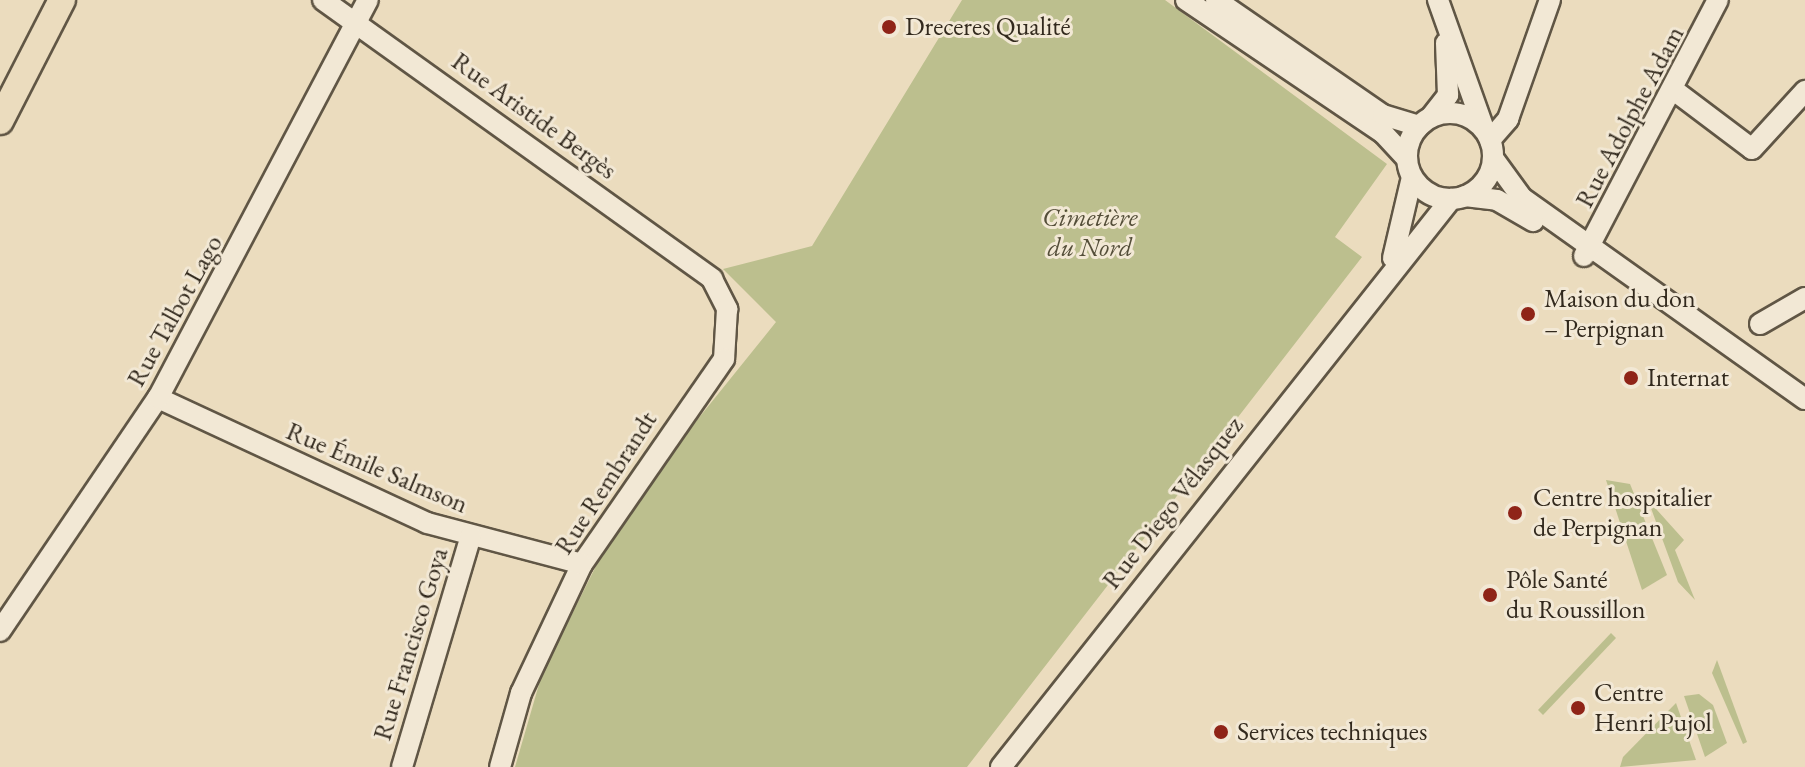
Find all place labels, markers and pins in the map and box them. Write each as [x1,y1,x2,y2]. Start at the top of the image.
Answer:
place label: Dreceres Qualité [905,11,1071,43]
marker: Dreceres Qualité [880,18,898,36]
place label: Maison du don – Perpignan [1544,283,1696,344]
marker: Maison du don – Perpignan [1519,305,1537,323]
place label: Internat [1647,362,1729,394]
marker: Internat [1622,369,1640,387]
place label: Centre hospitalier de Perpignan [1533,482,1712,544]
marker: Centre hospitalier de Perpignan [1504,502,1526,524]
place label: Pôle Santé du Roussillon [1506,564,1645,626]
marker: Pôle Santé du Roussillon [1481,586,1499,604]
place label: Centre Henri Pujol [1594,677,1712,738]
marker: Centre Henri Pujol [1569,699,1587,717]
place label: Services techniques [1237,716,1427,748]
marker: Services techniques [1212,723,1230,741]

